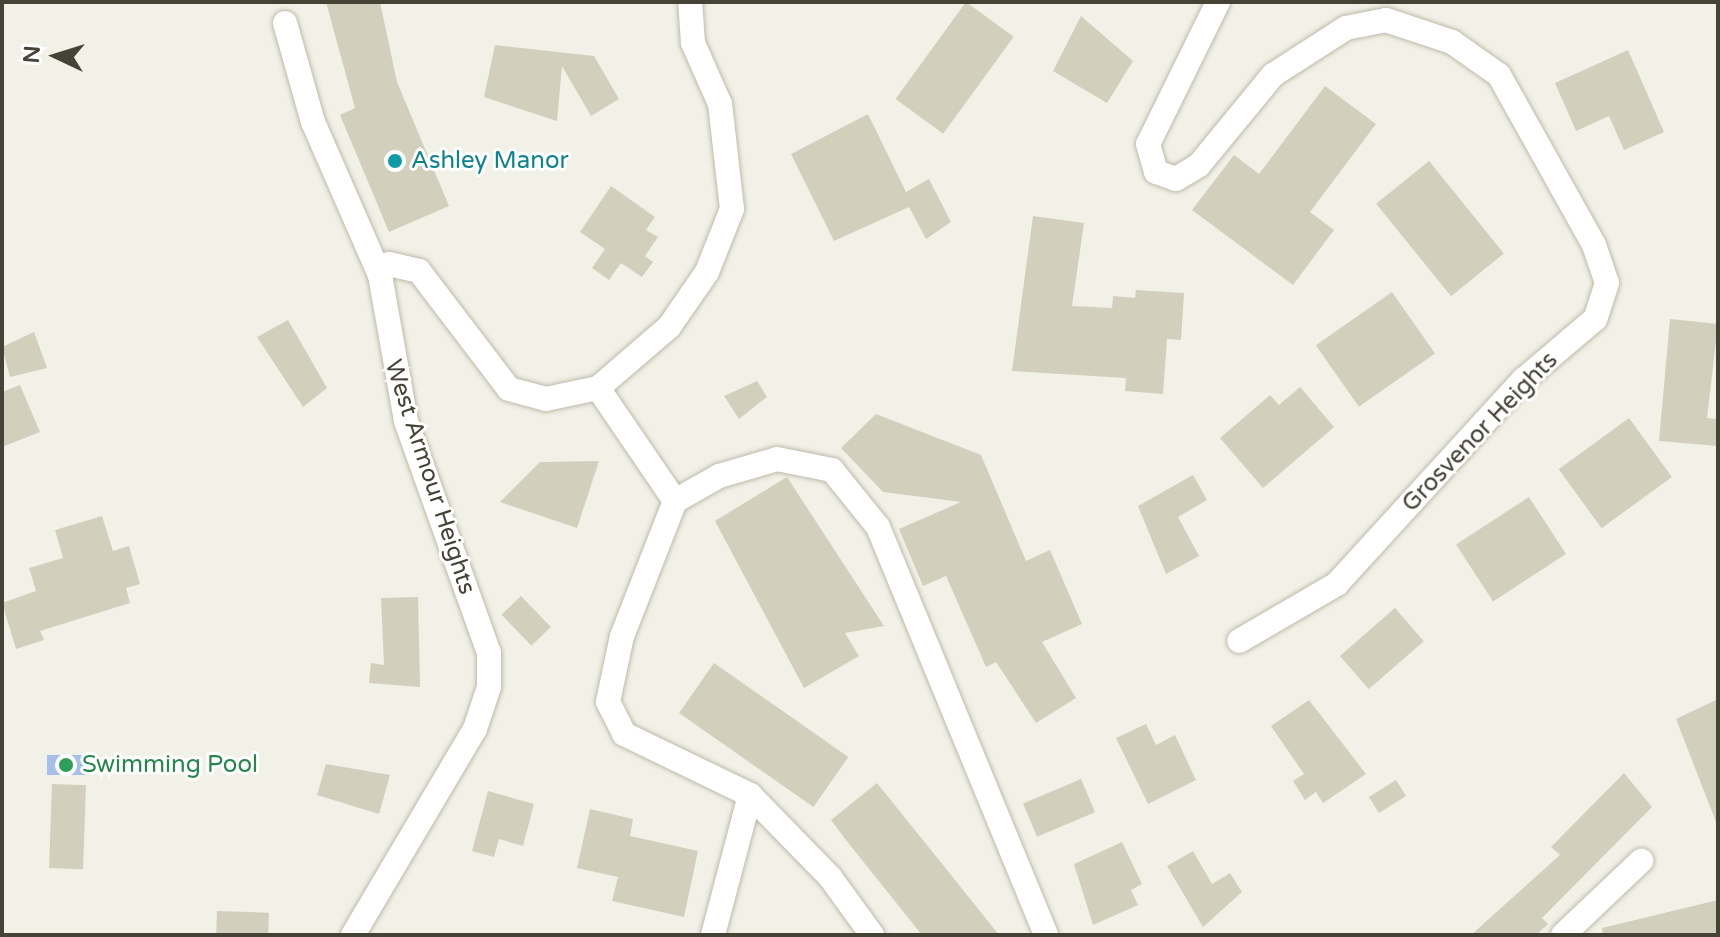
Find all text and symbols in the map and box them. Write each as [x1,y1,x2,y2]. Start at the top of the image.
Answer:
north arrow [16,16,96,96]
text: N [18,45,46,64]
place label: Ashley Manor [411,147,569,175]
marker: Ashley Manor [386,152,404,170]
street label: Grosvenor Heights [1396,346,1564,518]
street label: West Armour Heights [378,356,482,598]
place label: Swimming Pool [82,751,258,779]
marker: Swimming Pool [57,756,75,774]

